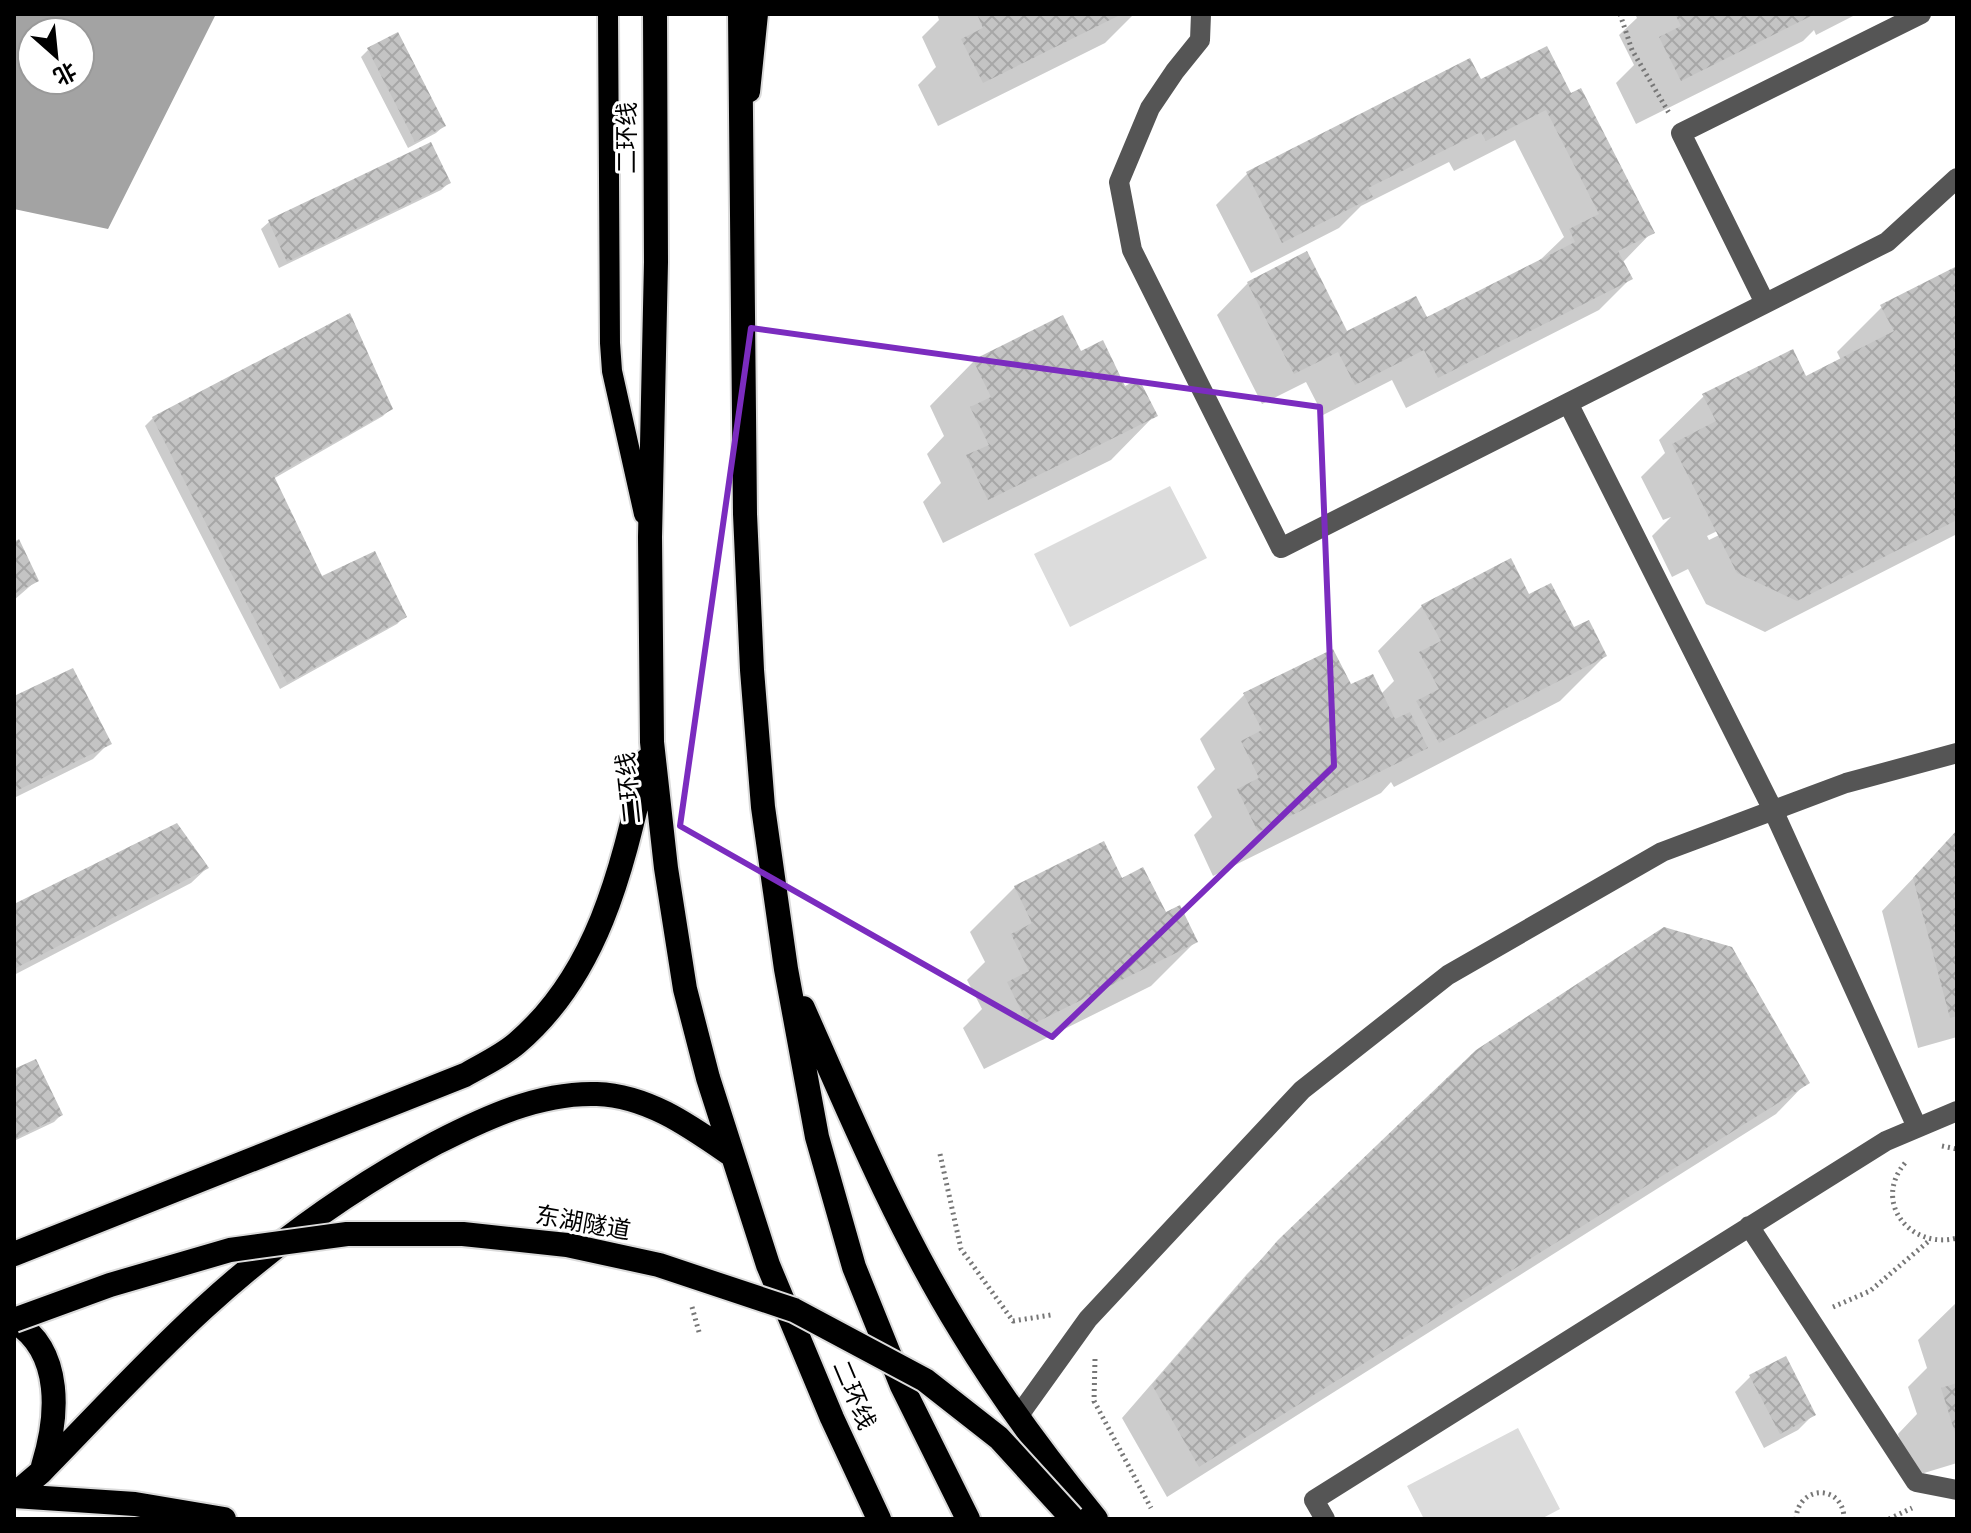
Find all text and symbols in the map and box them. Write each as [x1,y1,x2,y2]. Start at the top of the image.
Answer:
north arrow [16,16,96,96]
text: 北 [49,57,80,90]
street label: 二环线 [613,102,641,174]
street label: 二环线 [611,751,647,825]
street label: 东湖隧道 [533,1201,633,1245]
street label: 二环线 [827,1356,881,1434]

